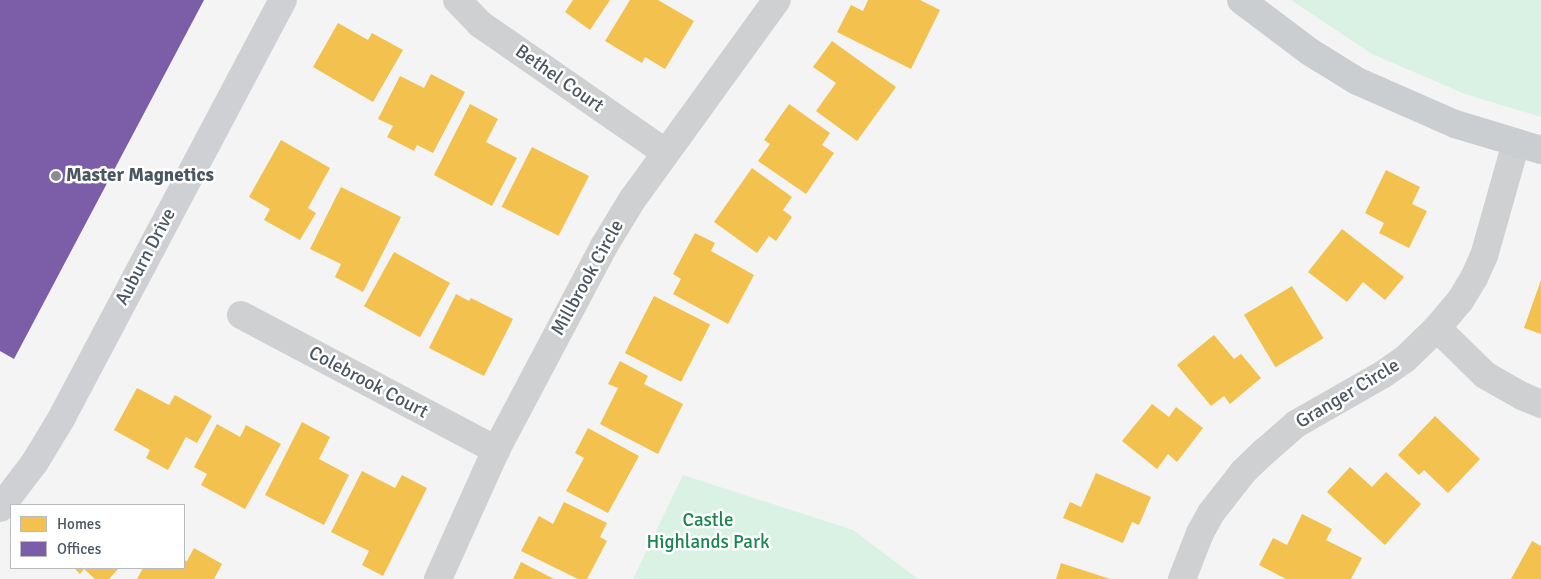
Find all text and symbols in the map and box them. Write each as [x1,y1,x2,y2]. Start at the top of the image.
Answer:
street label: Bethel Court [510,40,608,118]
place label: Master Magnetics [66,165,214,187]
marker: Master Magnetics [50,170,62,182]
street label: Auburn Drive [111,205,181,309]
street label: Millbrook Circle [547,216,629,340]
street label: Colebrook Court [304,342,432,424]
street label: Granger Circle [1292,354,1404,434]
legend [10,504,185,569]
park label: Castle Highlands Park [646,510,770,554]
text: Homes [57,515,101,533]
text: Offices [57,540,101,558]

